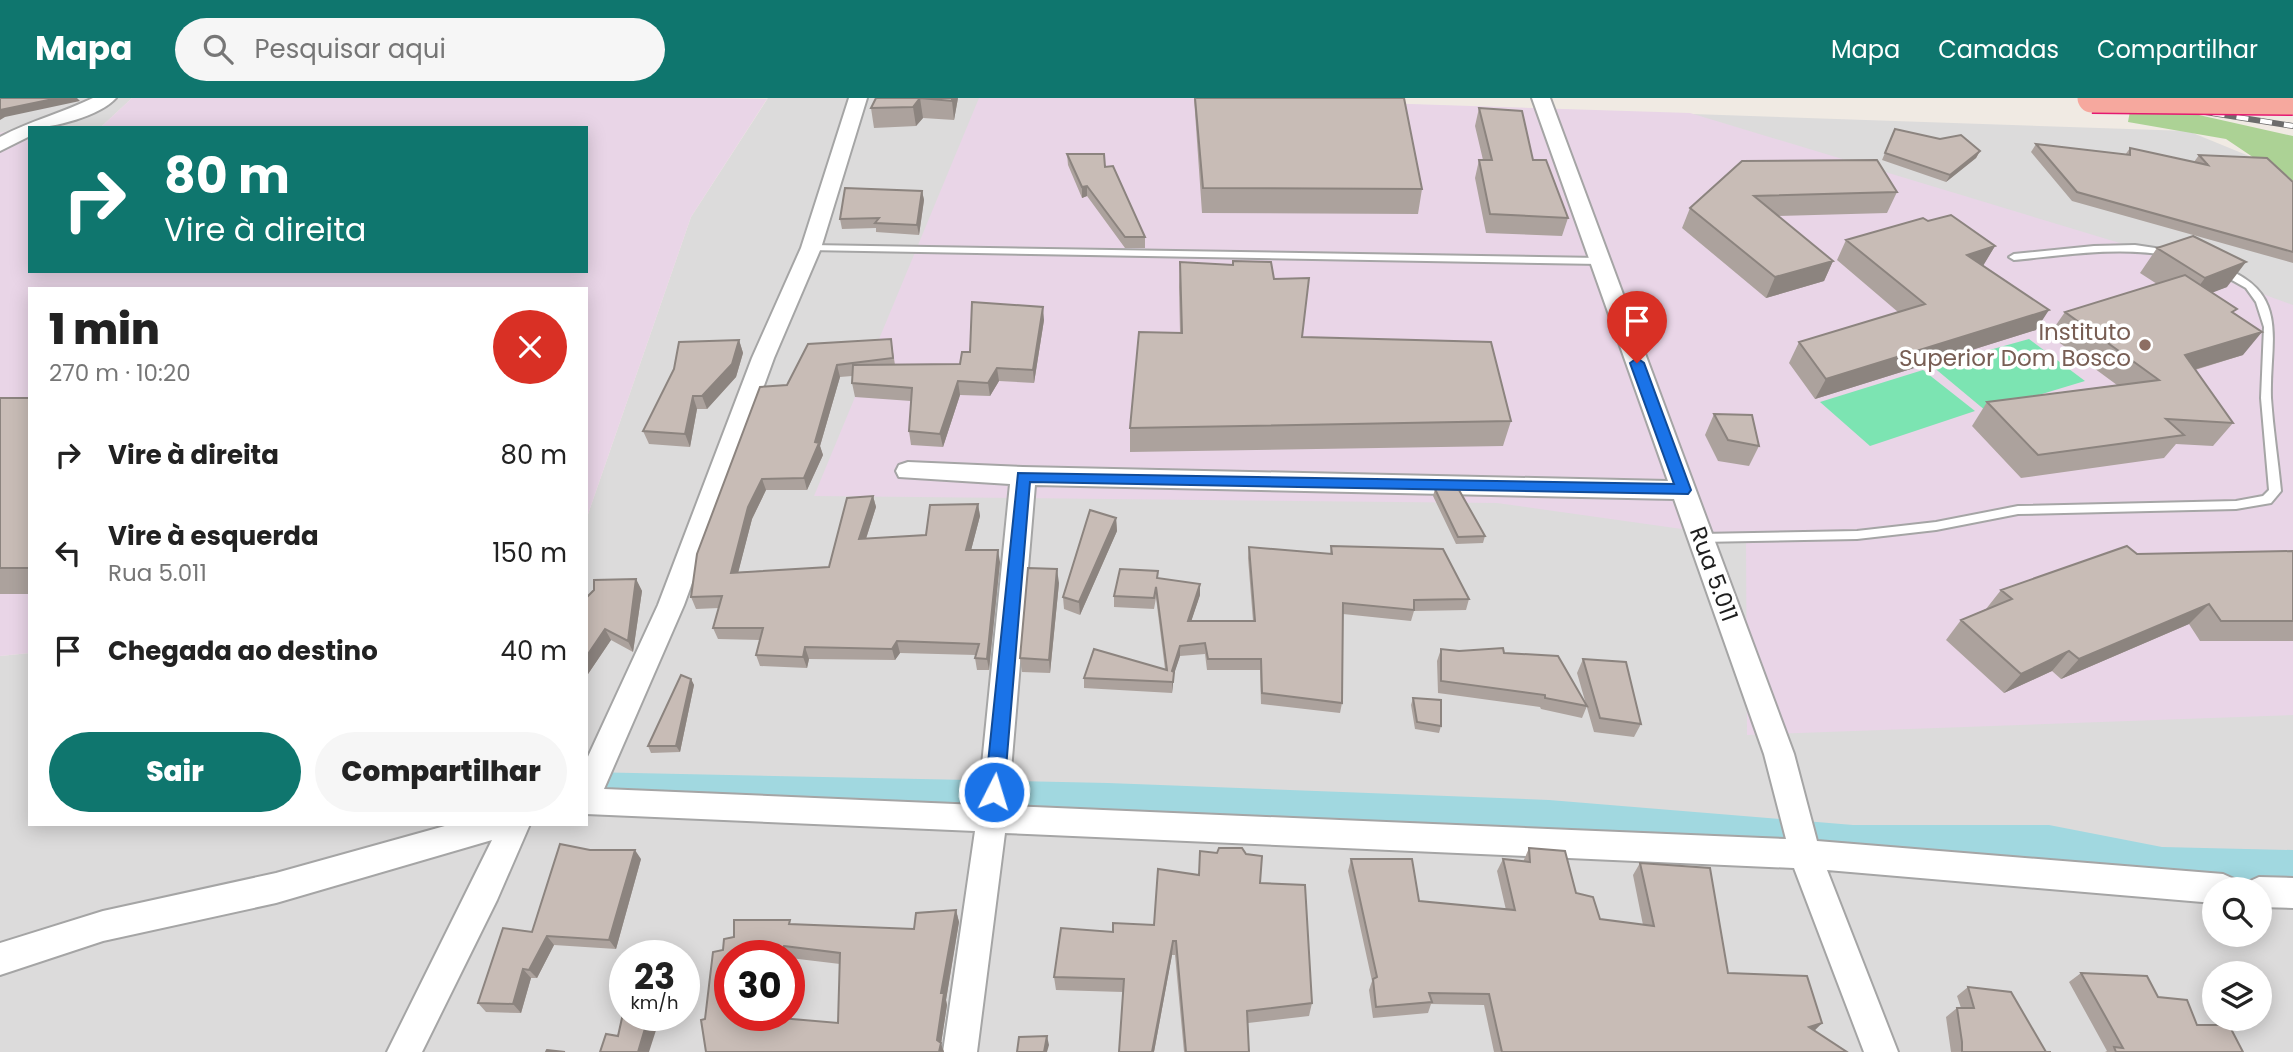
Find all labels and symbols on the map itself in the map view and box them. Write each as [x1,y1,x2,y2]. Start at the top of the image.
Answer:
pin [1607,291,1667,363]
place label: Instituto Superior Dom Bosco [1899,316,2131,374]
marker: Instituto Superior Dom Bosco [2137,337,2153,353]
street label: Rua 5.011 [1682,522,1746,626]
position arrow [957,755,1031,829]
speed limit sign: 30 [714,940,805,1031]

